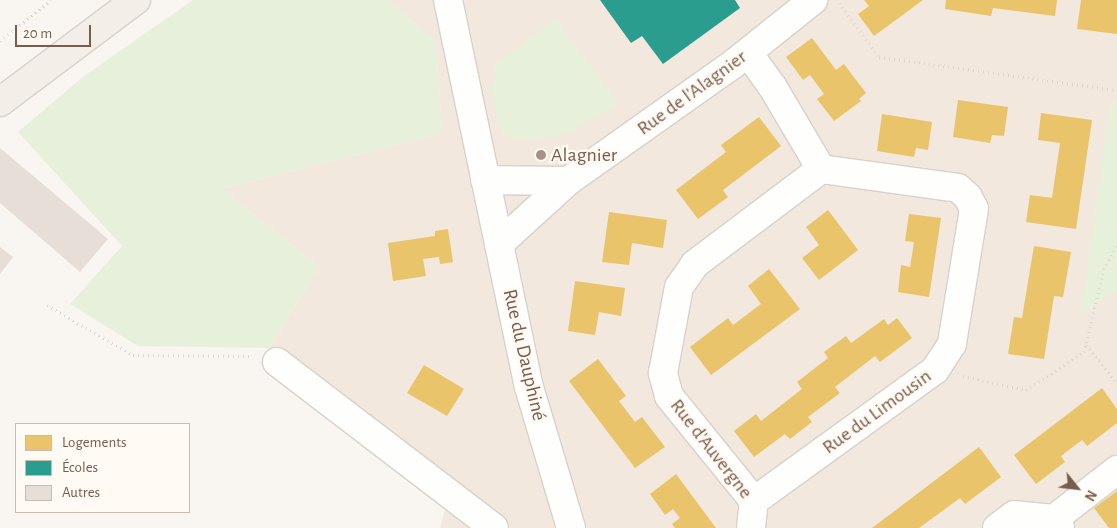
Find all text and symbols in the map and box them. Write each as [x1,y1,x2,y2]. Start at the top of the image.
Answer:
scale bar [18,15,94,47]
text: 20 m [23,26,52,41]
street label: Rue de l'Alagnier [632,45,752,141]
place label: Alagnier [551,143,617,167]
marker: Alagnier [535,149,547,161]
street label: Rue du Dauphiné [497,287,551,423]
street label: Rue du Limousin [818,364,936,460]
street label: Rue d'Auvergne [665,394,757,504]
legend [15,423,190,513]
text: Logements [62,435,127,450]
text: Écoles [62,460,98,475]
north arrow [1052,463,1102,513]
text: Autres [62,485,100,500]
text: N [1082,488,1099,503]

